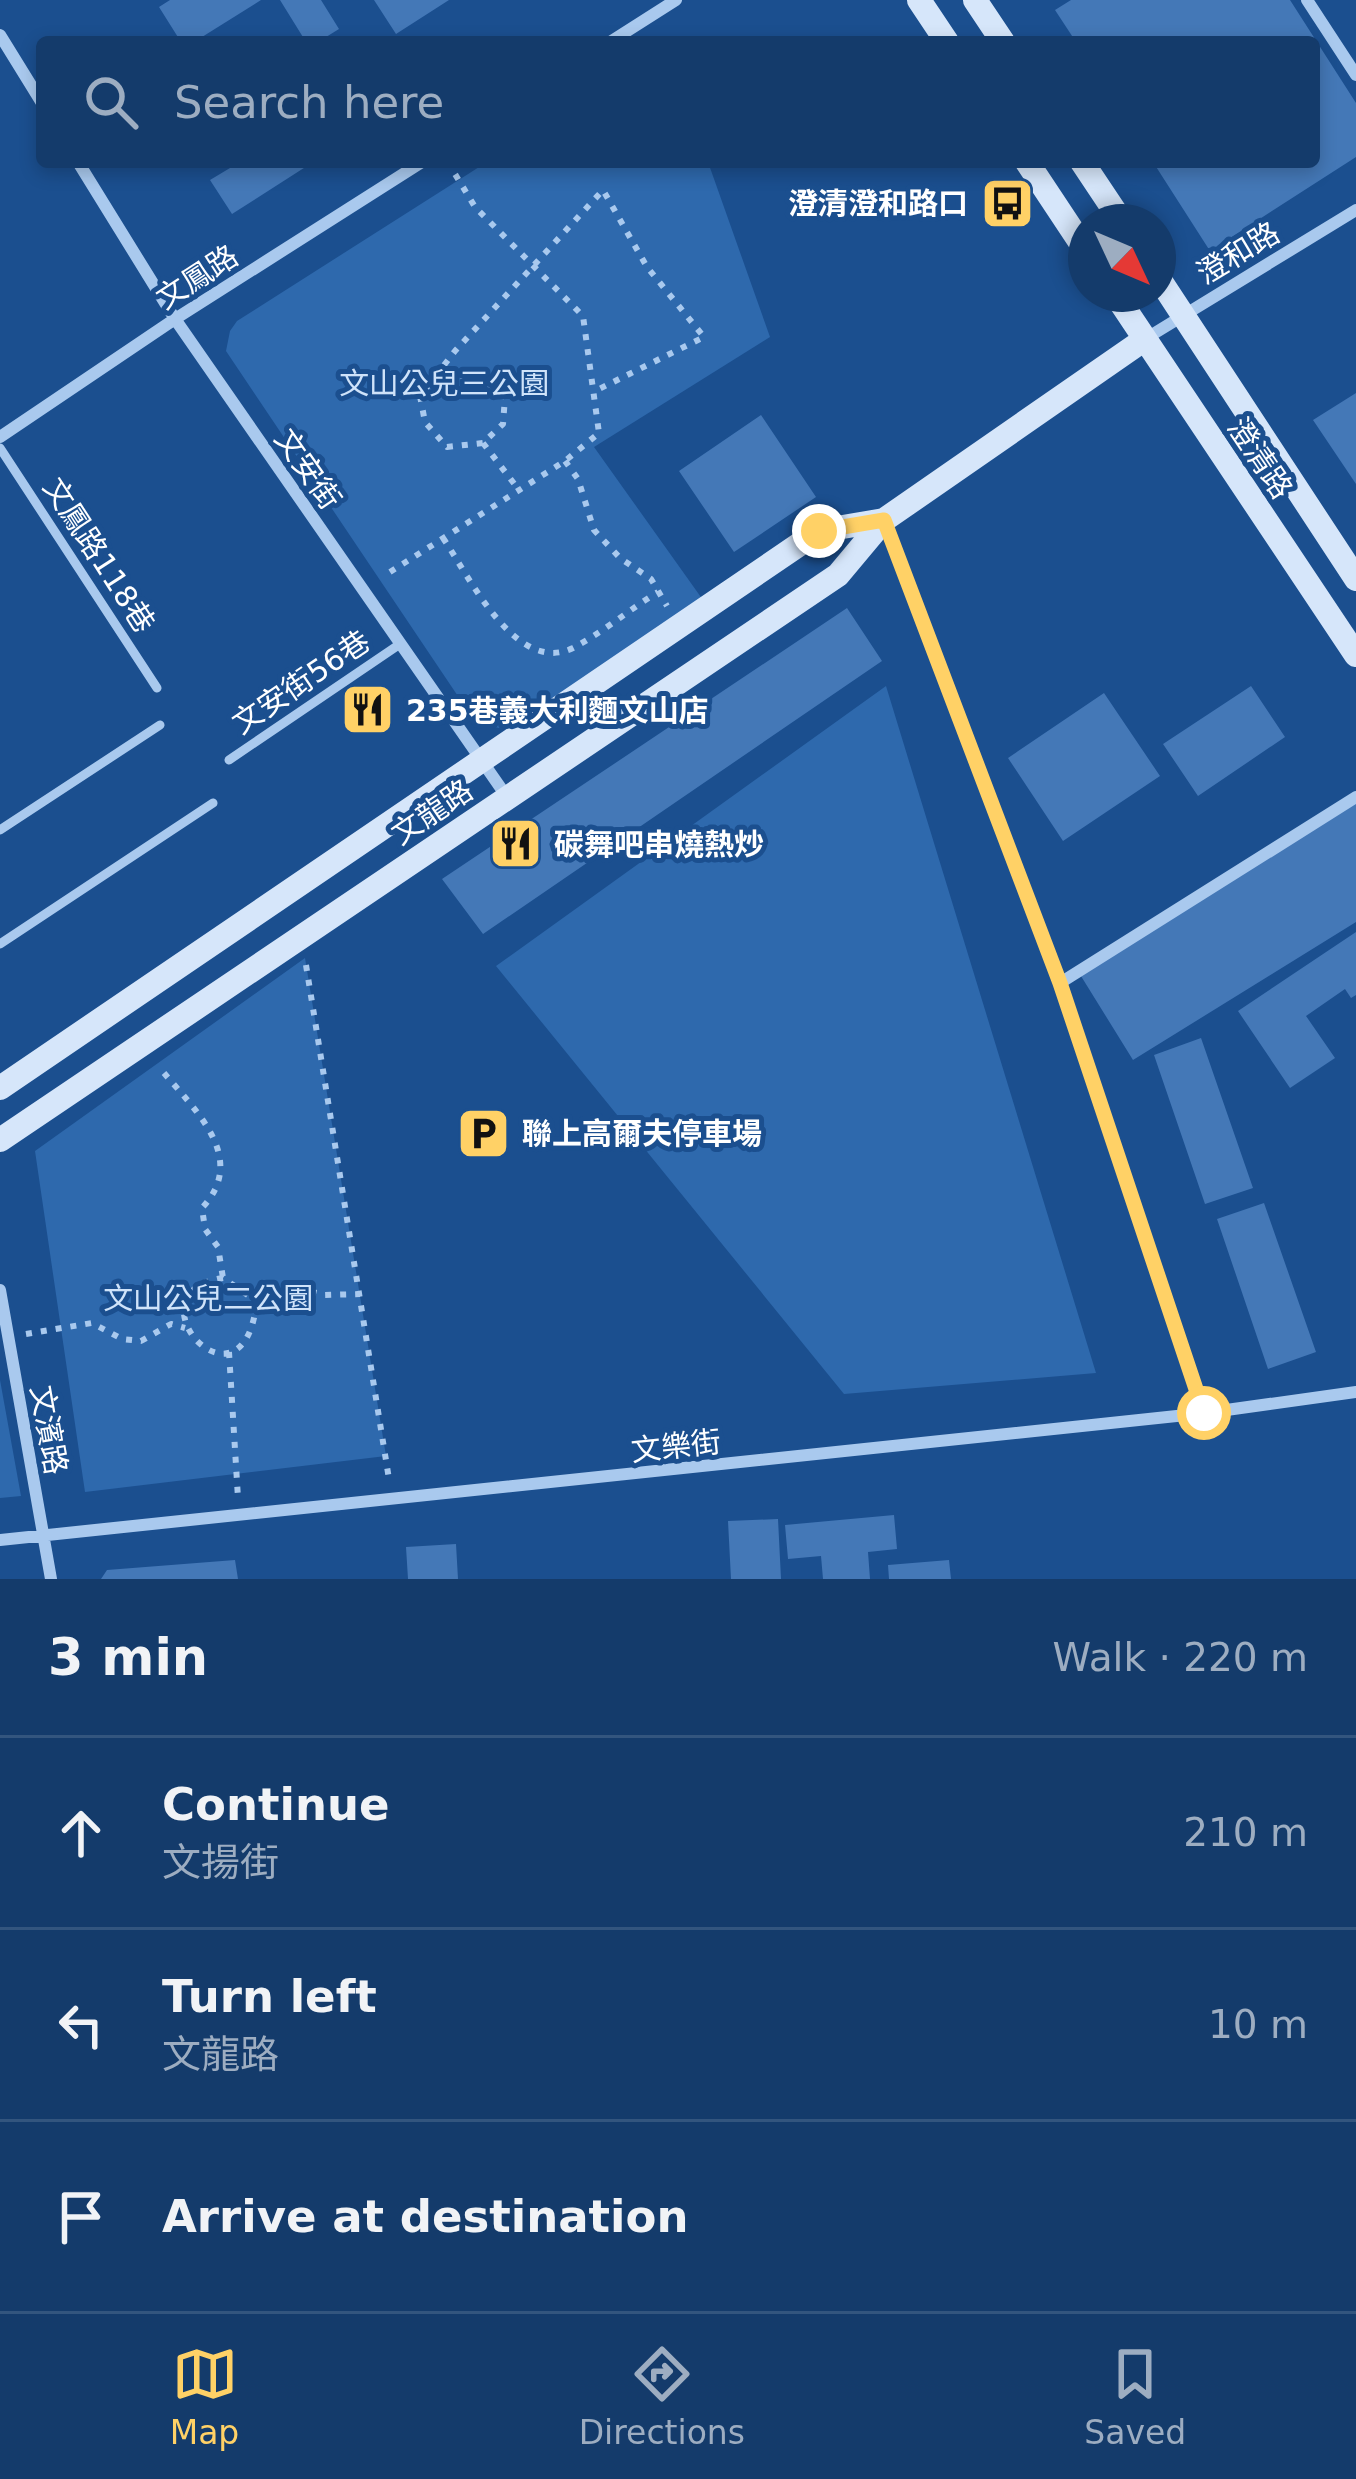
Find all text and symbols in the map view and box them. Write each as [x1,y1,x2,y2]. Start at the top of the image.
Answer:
search box [36,36,1320,168]
icon: search [78,69,144,135]
text: Search here [174,76,444,129]
bus stop icon: 澄清澄和路口 [979,175,1035,231]
place label: 澄清澄和路口 [788,186,968,221]
north arrow [1068,204,1176,312]
street label: 澄和路 [1190,215,1286,291]
street label: 文鳳路 [150,238,244,316]
park label: 文山公兒三公園 [339,366,549,401]
street label: 澄清路 [1220,411,1300,505]
street label: 文安街 [268,422,348,516]
street label: 文鳳路118巷 [36,471,162,639]
route end [792,504,846,558]
street label: 文安街56巷 [226,623,376,741]
restaurant icon: 235巷義大利麵文山店 [339,682,395,738]
place label: 235巷義大利麵文山店 [406,693,709,728]
street label: 文龍路 [385,772,479,852]
restaurant icon: 碳舞吧串燒熱炒 [487,816,543,872]
place label: 碳舞吧串燒熱炒 [554,827,764,862]
parking icon: 聯上高爾夫停車場 [455,1105,511,1161]
place label: 聯上高爾夫停車場 [522,1116,762,1151]
park label: 文山公兒二公園 [103,1281,313,1316]
street label: 文濱路 [24,1383,74,1477]
route start [1177,1386,1231,1440]
street label: 文樂街 [629,1424,723,1468]
text: 3 min [48,1628,208,1687]
text: Walk · 220 m [1053,1635,1308,1680]
text: Continue [162,1778,390,1831]
icon: ahead [48,1800,114,1866]
text: 210 m [1183,1810,1308,1855]
text: 文揚街 [162,1840,279,1885]
text: Turn left [162,1970,377,2023]
icon: left [48,1992,114,2058]
text: 10 m [1208,2002,1308,2047]
text: 文龍路 [162,2032,279,2077]
icon: arrive [48,2184,114,2250]
text: Arrive at destination [162,2190,688,2243]
tab: Map [170,2341,239,2452]
tab: Directions [579,2341,745,2452]
tab: Saved [1084,2341,1186,2452]

